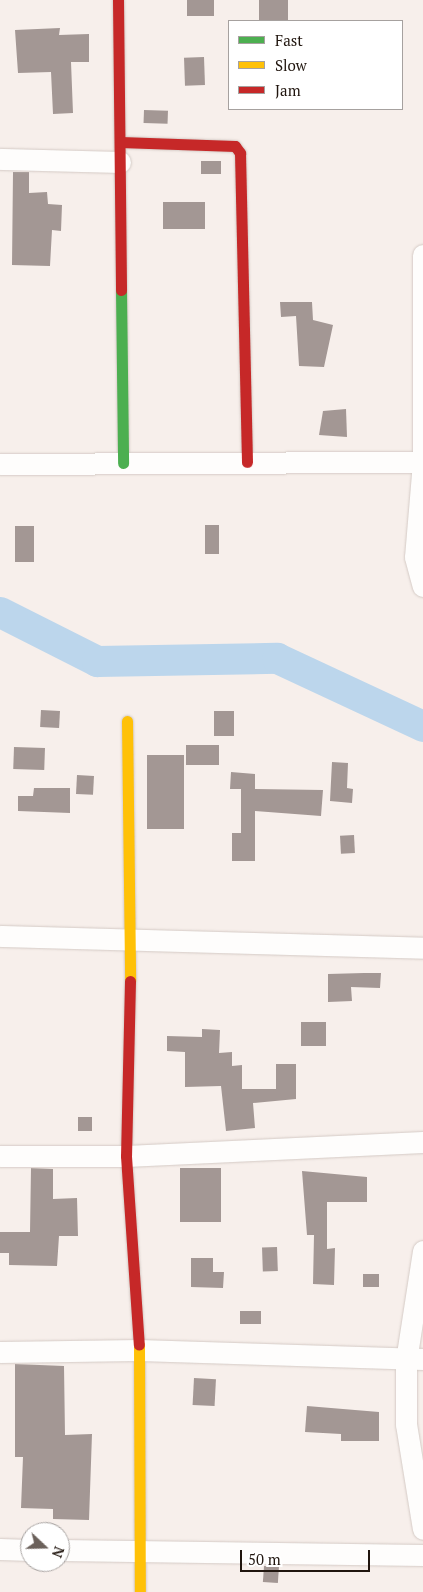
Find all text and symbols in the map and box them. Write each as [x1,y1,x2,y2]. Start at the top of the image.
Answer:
legend [228,20,403,110]
text: Fast [275,30,303,50]
text: Slow [275,55,307,75]
text: Jam [275,80,301,100]
north arrow [20,1522,70,1572]
scale bar [243,1540,373,1572]
text: N [48,1544,69,1561]
text: 50 m [248,1549,281,1569]

